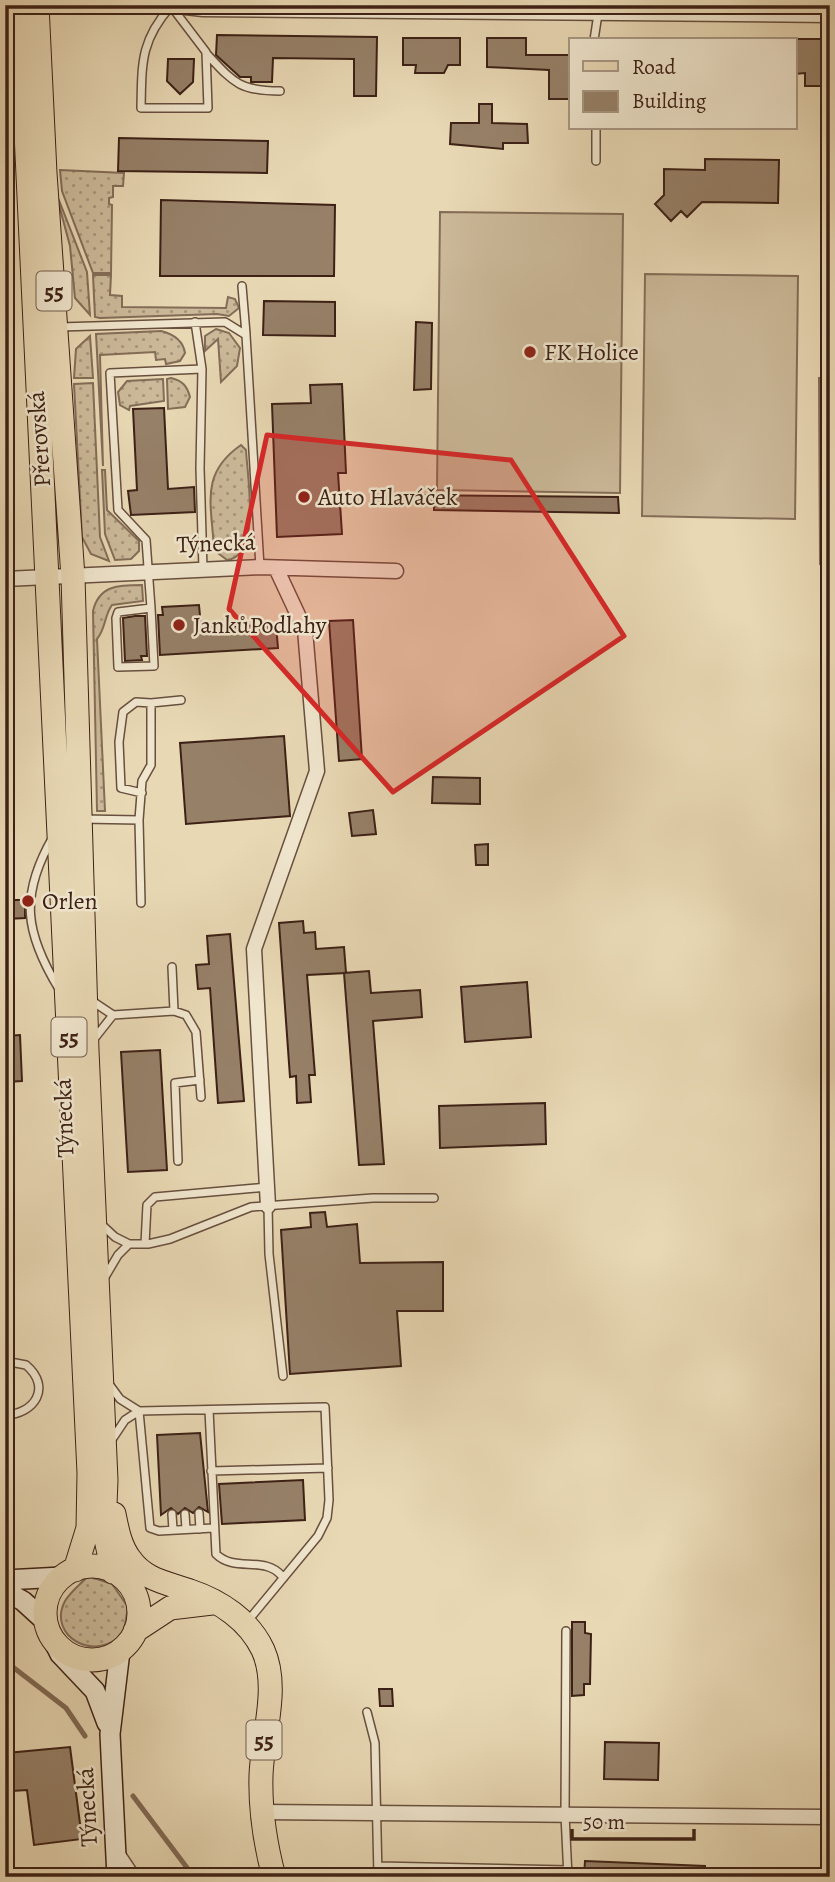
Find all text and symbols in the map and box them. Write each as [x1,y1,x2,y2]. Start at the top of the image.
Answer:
legend [569,38,796,130]
text: Road [632,53,676,81]
text: Building [632,87,707,115]
road number: 55 [36,272,72,310]
place label: FK Holice [544,336,639,368]
marker: FK Holice [522,344,538,360]
street label: Přerovská [20,389,58,488]
place label: Auto Hlaváček [317,481,458,513]
marker: Auto Hlaváček [296,489,312,505]
street label: Týnecká [176,526,257,560]
place label: JankůPodlahy [193,609,327,641]
marker: JankůPodlahy [171,617,187,633]
place label: Orlen [42,885,98,917]
marker: Orlen [20,893,36,909]
road number: 55 [52,1018,86,1056]
street label: Týnecká [47,1077,81,1158]
road number: 55 [246,1721,282,1760]
street label: Týnecká [69,1766,105,1847]
scale bar [572,1798,695,1842]
text: 50 m [583,1808,625,1836]

